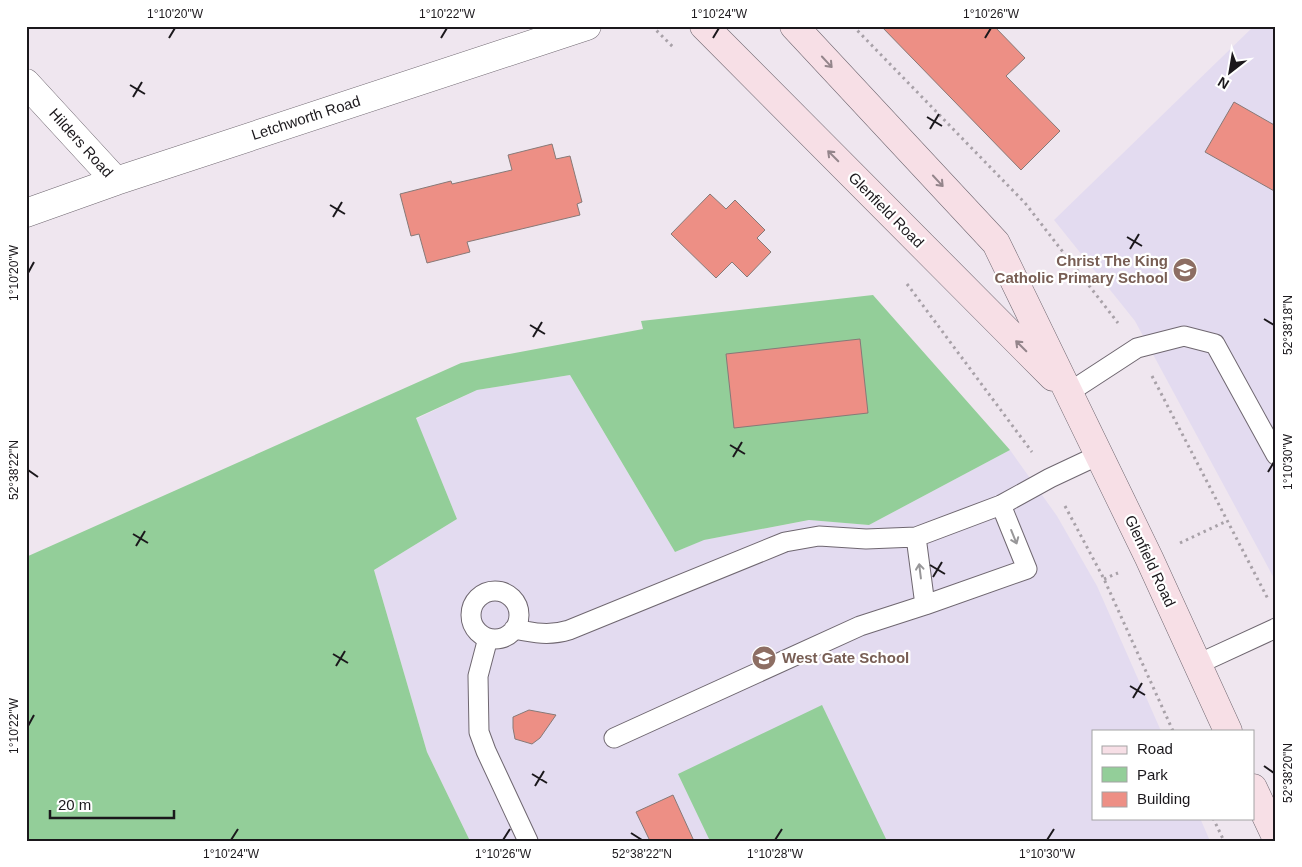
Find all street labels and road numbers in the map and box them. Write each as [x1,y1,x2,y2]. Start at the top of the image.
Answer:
street label: Letchworth Road [249,92,362,143]
street label: Hilders Road [46,105,117,181]
street label: Glenfield Road [845,169,927,251]
street label: Glenfield Road [1122,512,1179,609]

